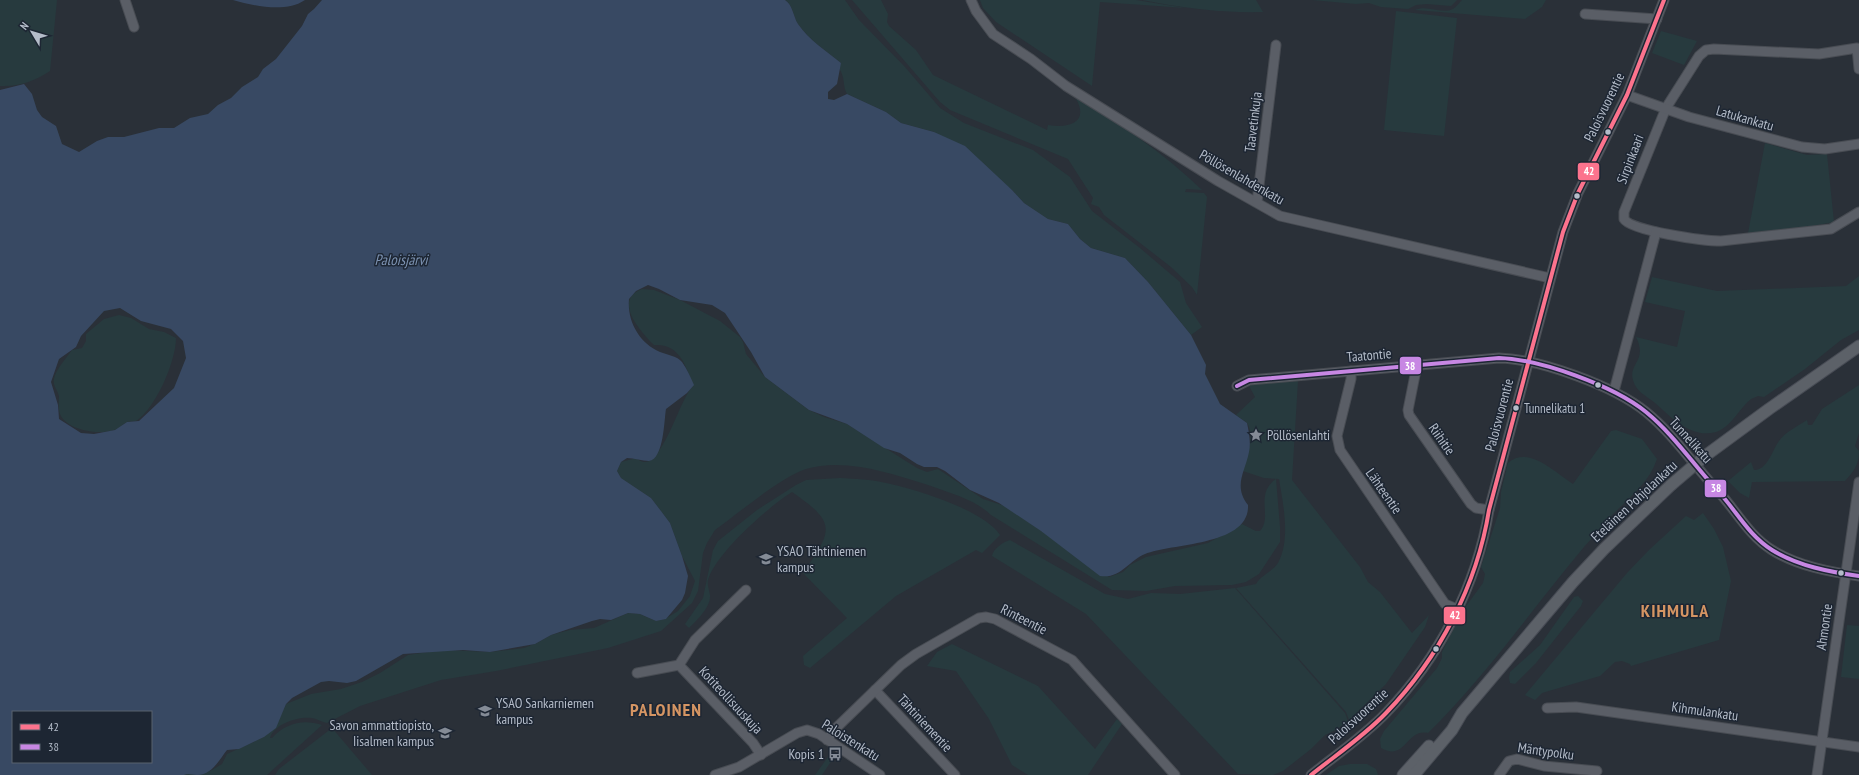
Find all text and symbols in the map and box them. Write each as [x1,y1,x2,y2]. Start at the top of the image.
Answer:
north arrow [12,12,52,52]
text: N [17,19,31,32]
street label: Paloisvuorentie [1580,69,1629,144]
street label: Taavetinkuja [1240,91,1266,153]
street label: Latukankatu [1714,101,1776,135]
unlabelled marker [1603,127,1613,137]
street label: Sirpinkaari [1612,132,1648,186]
street label: Pöllösenlahdenkatu [1196,145,1288,209]
line badge: 42 [1577,162,1600,181]
text: 42 [1584,164,1594,178]
unlabelled marker [1572,191,1582,201]
water label: Paloisjärvi [374,250,429,269]
street label: Taatontie [1346,344,1392,366]
line badge: 38 [1399,356,1422,375]
text: 38 [1405,359,1415,373]
street label: Paloisvuorentie [1481,376,1517,453]
unlabelled marker [1593,380,1603,390]
place label: Tunnelikatu 1 [1524,400,1585,417]
marker: Tunnelikatu 1 [1511,403,1521,413]
street label: Tunnelikatu [1665,413,1717,467]
street label: Riihitie [1425,420,1459,459]
place label: Pöllösenlahti [1267,426,1330,444]
place icon: Pöllösenlahti [1248,427,1264,443]
street label: Eteläinen Pohjolankatu [1587,456,1681,546]
street label: Lähteentie [1362,465,1406,517]
line badge: 38 [1704,479,1727,498]
text: 38 [1711,481,1721,495]
place label: YSAO Tähtiniemen kampus [777,542,866,576]
school or university icon: YSAO Tähtiniemen kampus [758,551,774,567]
unlabelled marker [1836,568,1846,578]
district label: KIHMULA [1641,599,1709,622]
street label: Rinteentie [998,600,1051,638]
street label: Ahmontie [1812,602,1836,651]
line badge: 42 [1443,606,1466,625]
text: 42 [1450,608,1460,622]
unlabelled marker [1431,644,1441,654]
street label: Kotiteollisuuskuja [695,662,767,738]
street label: Paloisvuorentie [1324,684,1392,748]
street label: Tähtiniementie [894,690,957,756]
place label: YSAO Sankarniemen kampus [496,694,594,728]
street label: Kihmulankatu [1670,697,1740,725]
district label: PALOINEN [630,698,702,721]
school or university icon: YSAO Sankarniemen kampus [477,703,493,719]
legend [12,711,152,763]
street label: Paloistenkatu [819,715,883,765]
place label: Savon ammattiopisto, Iisalmen kampus [329,716,434,750]
text: 42 [48,719,59,734]
school or university icon: Savon ammattiopisto, Iisalmen kampus [437,725,453,741]
street label: Mäntypolku [1517,738,1575,764]
text: 38 [48,739,59,754]
place label: Kopis 1 [788,745,824,763]
bus stop icon: Kopis 1 [827,746,843,762]

